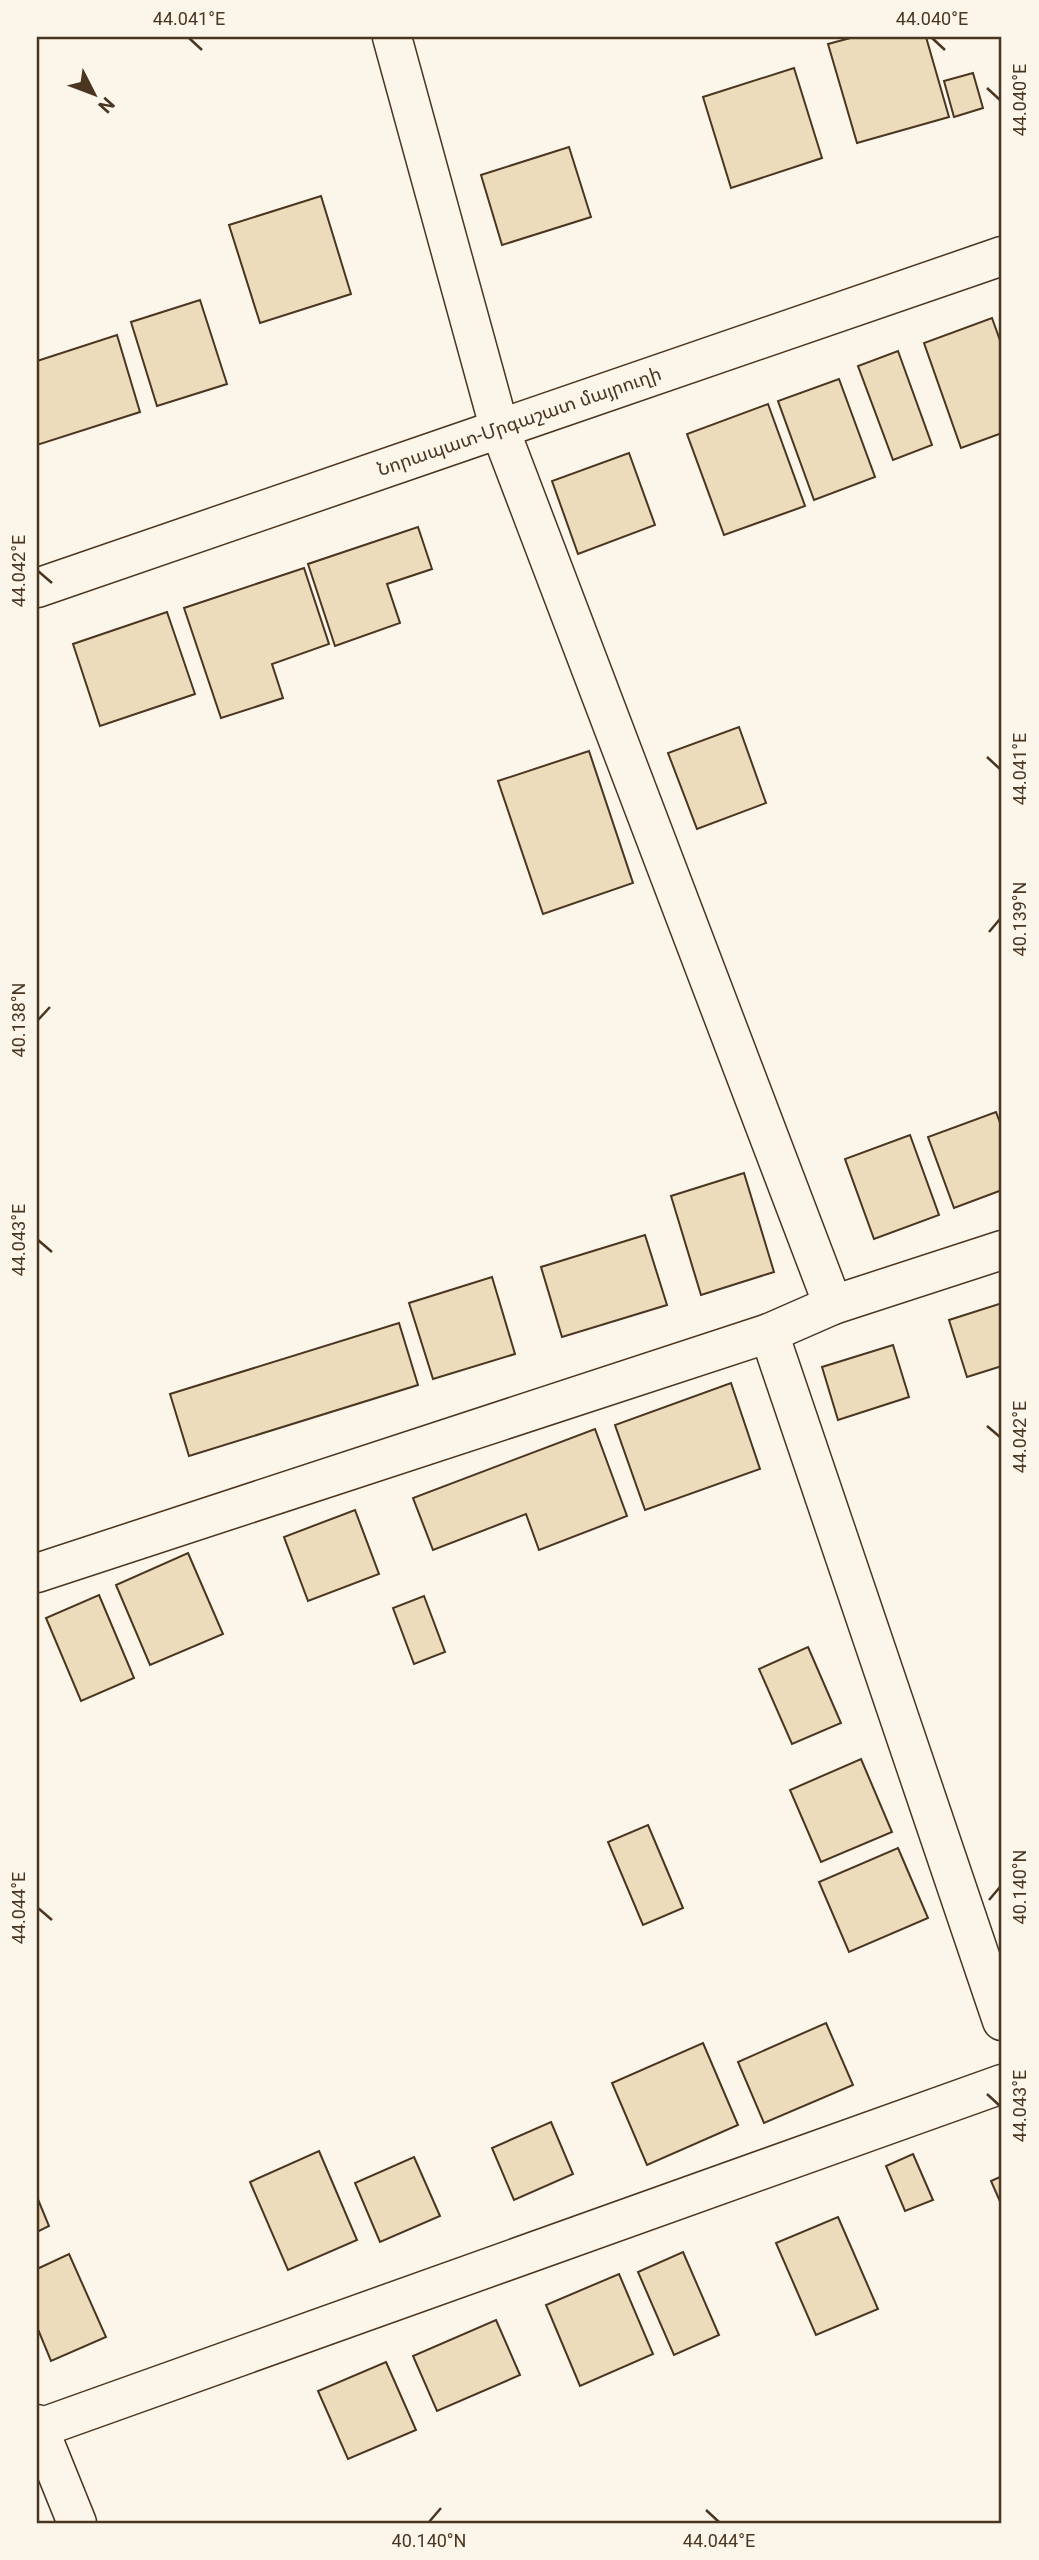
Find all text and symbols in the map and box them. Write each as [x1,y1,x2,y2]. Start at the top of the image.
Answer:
text: 44.041°E [153,8,225,29]
text: 44.040°E [896,8,968,29]
north arrow [60,60,130,130]
text: 44.040°E [1009,64,1030,136]
text: N [93,92,119,118]
street label: Նորապատ-Մրգաշատ մայրուղի [374,362,664,481]
text: 44.042°E [8,535,29,607]
text: 44.041°E [1009,733,1030,805]
text: 40.139°N [1009,882,1030,956]
text: 40.138°N [8,983,29,1057]
text: 44.043°E [8,1204,29,1276]
text: 44.042°E [1009,1401,1030,1473]
text: 40.140°N [1009,1850,1030,1924]
text: 44.044°E [8,1872,29,1944]
text: 44.043°E [1009,2070,1030,2142]
text: 40.140°N [392,2530,466,2551]
text: 44.044°E [683,2530,755,2551]

